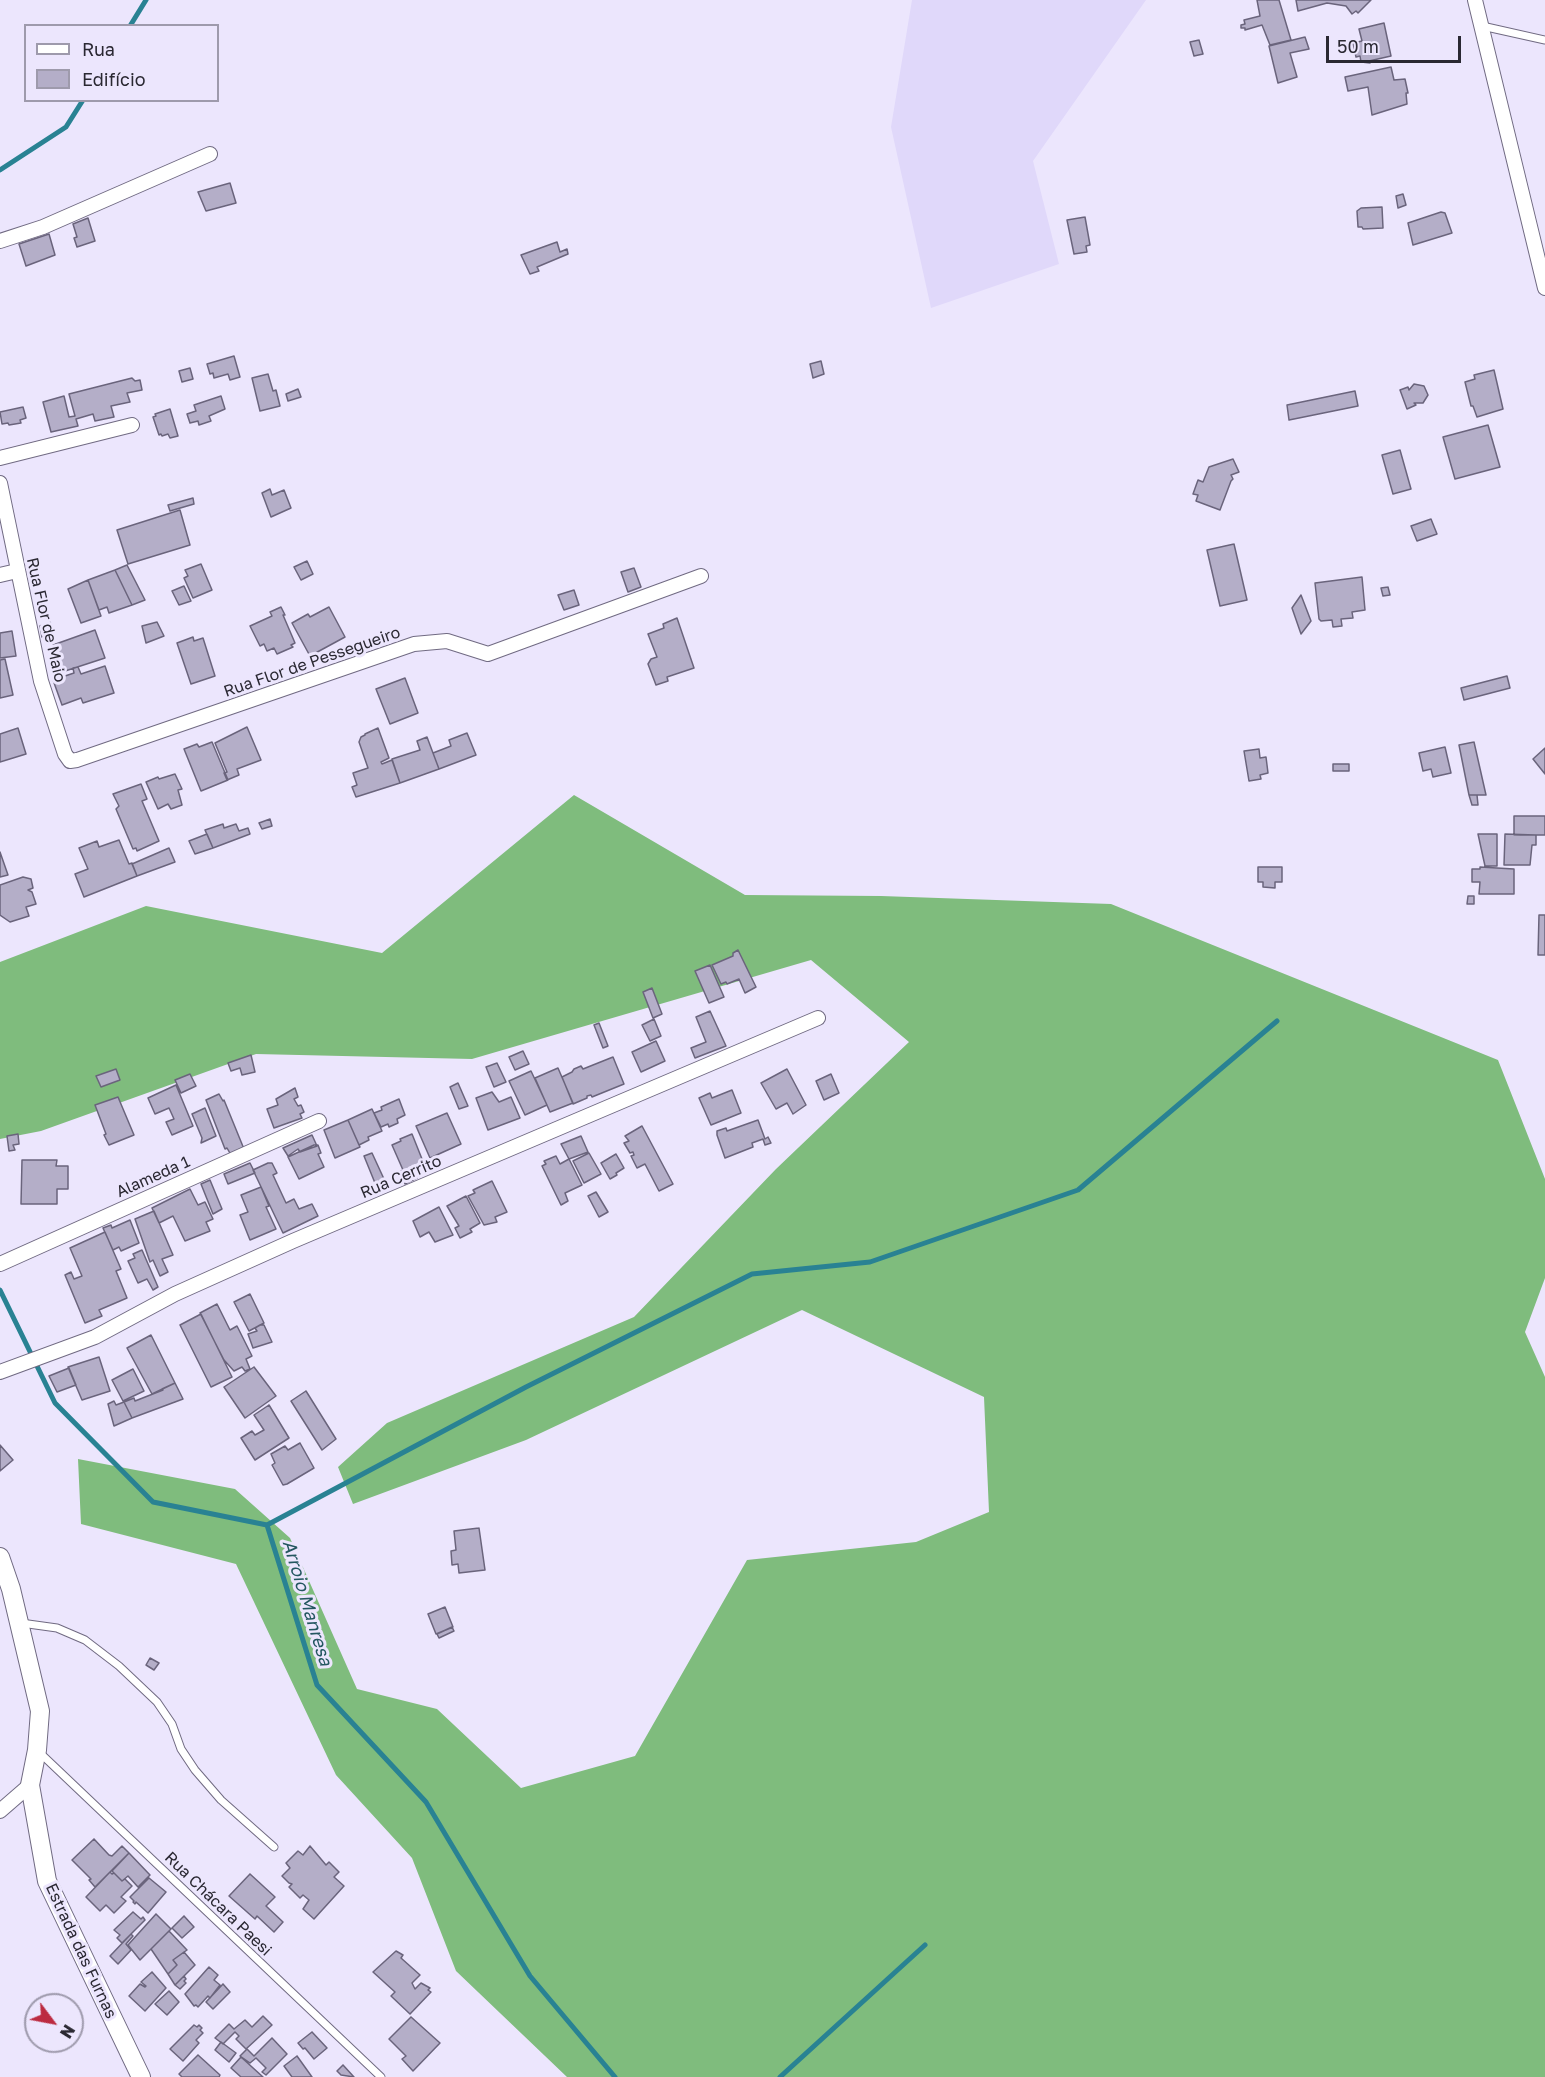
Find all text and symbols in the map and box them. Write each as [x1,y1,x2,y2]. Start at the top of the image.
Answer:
legend [24,24,219,102]
scale bar [1329,24,1464,62]
text: 50 m [1337,35,1379,57]
text: Rua [82,38,115,60]
text: Edifício [82,68,146,90]
street label: Rua Flor de Maio [22,556,70,684]
street label: Rua Flor de Pessegueiro [221,623,403,701]
street label: Rua Cerrito [358,1151,444,1203]
street label: Alameda 1 [113,1152,193,1202]
water label: Arroio Manresa [278,1537,336,1669]
street label: Rua Chácara Paesi [160,1848,276,1960]
street label: Estrada das Furnas [41,1880,121,2022]
north arrow [24,1993,84,2053]
text: N [56,2021,79,2042]

